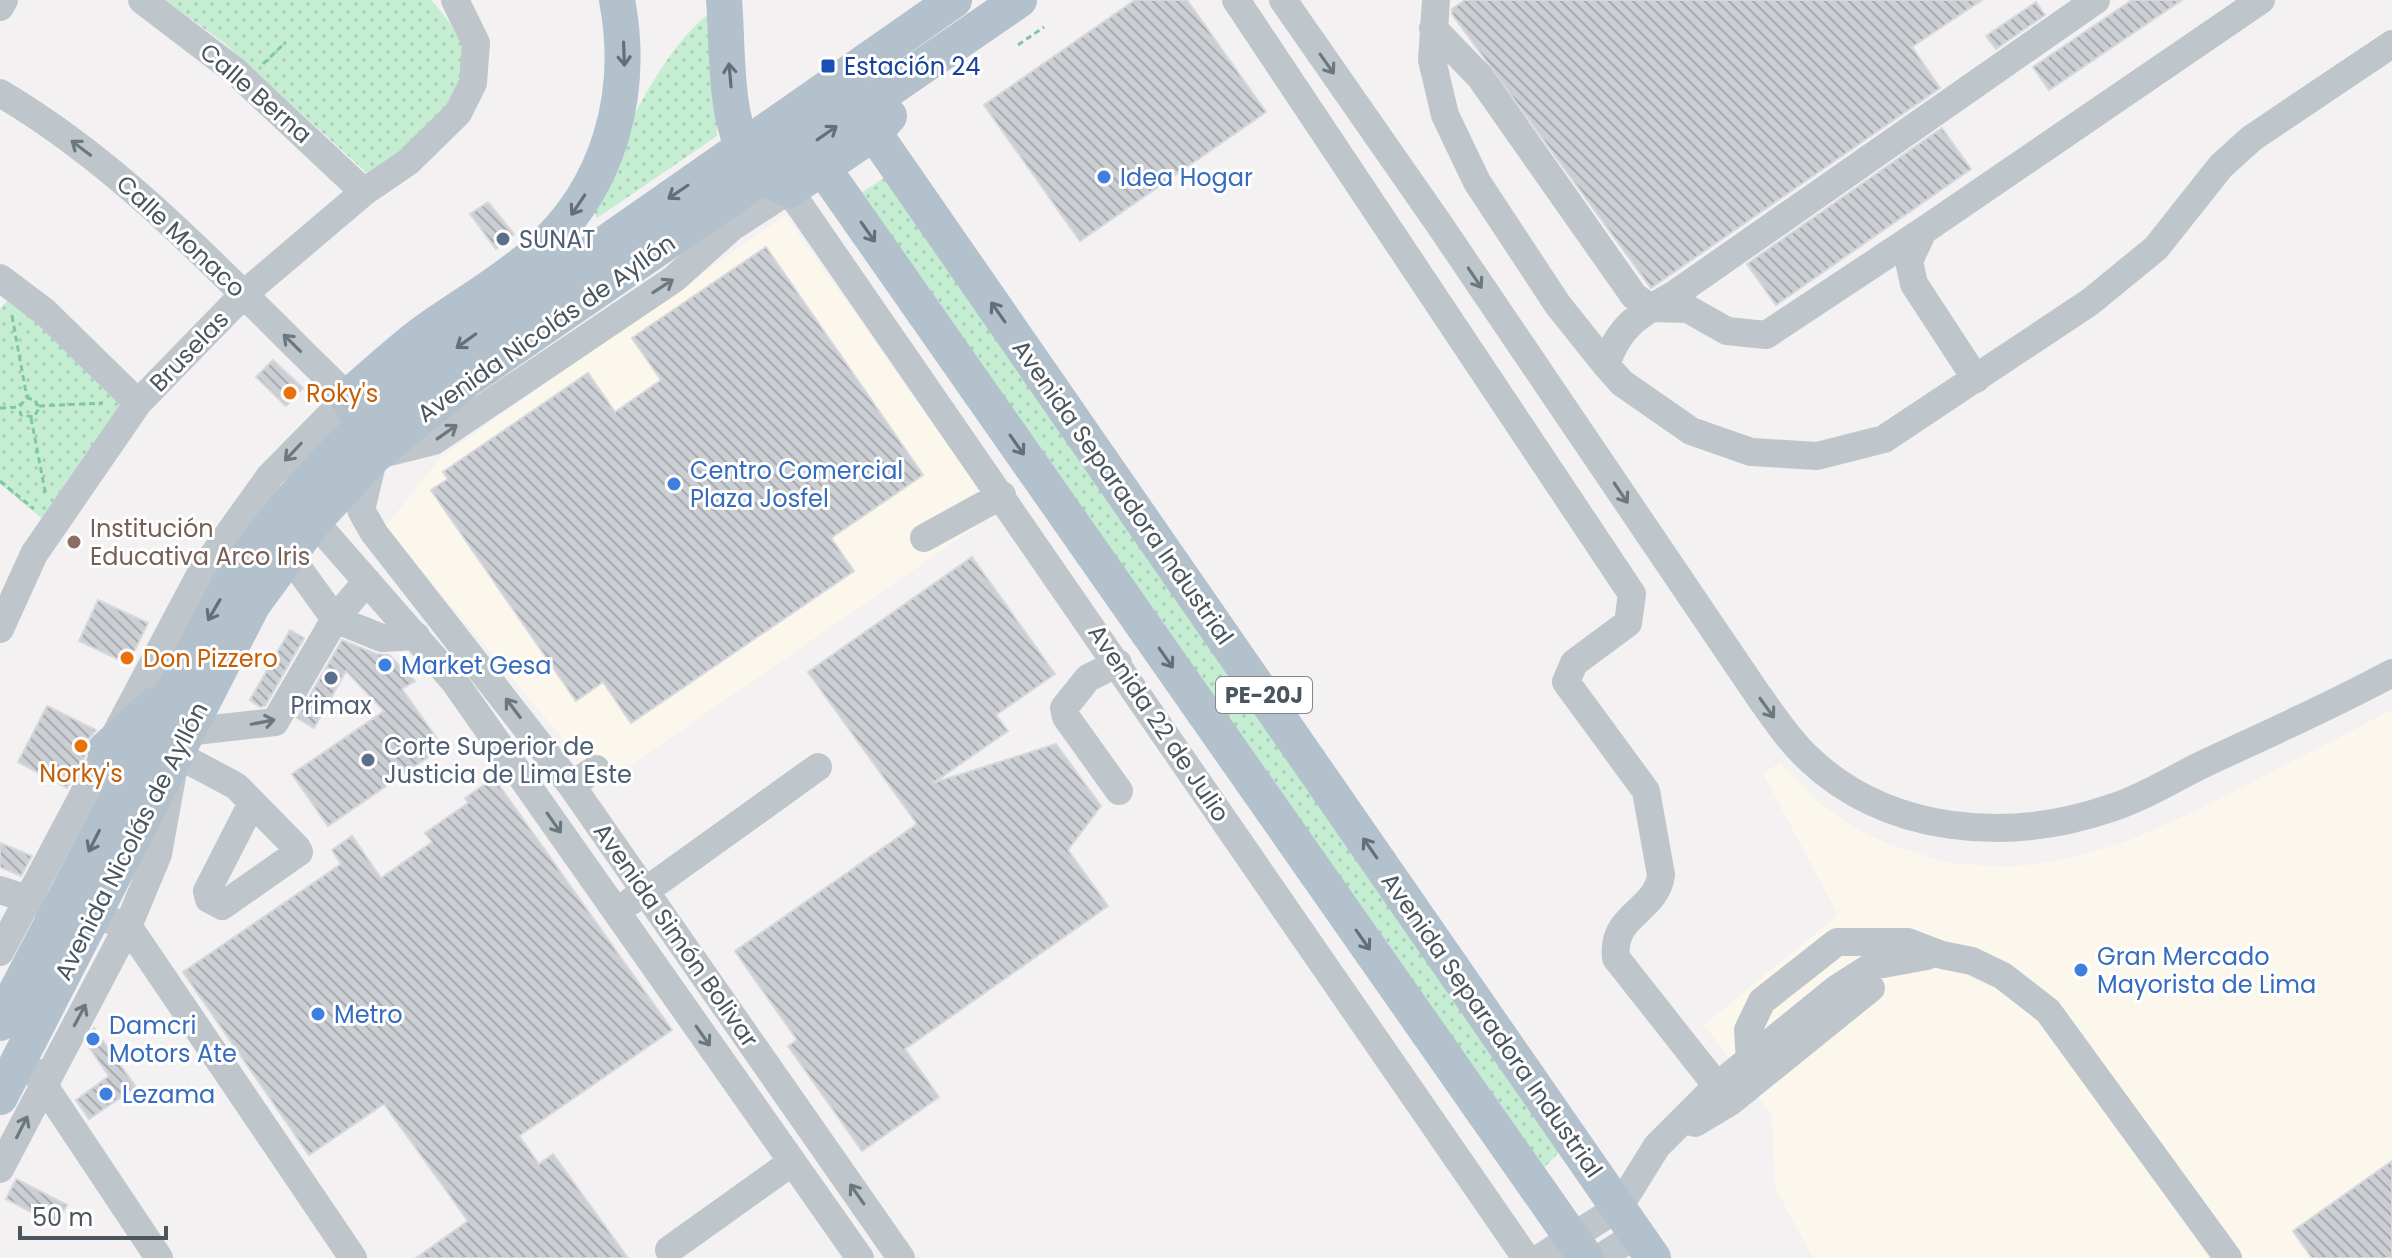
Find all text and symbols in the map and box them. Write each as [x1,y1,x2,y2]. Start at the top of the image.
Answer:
street label: Calle Berna [193,35,319,151]
one-way arrow [616,40,631,67]
place label: Estación 24 [844,50,980,83]
one-way arrow [1319,52,1336,74]
marker: Estación 24 [819,57,837,75]
one-way arrow [723,62,738,89]
one-way arrow [815,125,837,141]
one-way arrow [71,139,92,156]
place label: Idea Hogar [1120,161,1253,194]
street label: Calle Monaco [109,168,253,304]
marker: Idea Hogar [1095,168,1113,186]
one-way arrow [668,183,690,200]
one-way arrow [569,194,586,216]
one-way arrow [860,220,876,242]
place label: SUNAT [519,223,595,256]
street label: Avenida Nicolás de Ayllón [410,226,682,430]
marker: SUNAT [494,230,512,248]
one-way arrow [1467,266,1483,288]
one-way arrow [651,278,674,294]
one-way arrow [990,302,1006,324]
street label: Bruselas [142,303,236,399]
one-way arrow [283,333,302,353]
one-way arrow [455,333,477,349]
street label: Avenida Separadora Industrial [1005,333,1241,651]
place label: Roky's [306,377,378,410]
marker: Roky's [281,384,299,402]
one-way arrow [436,424,458,440]
one-way arrow [1008,434,1025,455]
one-way arrow [283,442,302,462]
place label: Centro Comercial Plaza Josfel [690,454,903,515]
marker: Centro Comercial Plaza Josfel [665,475,683,493]
one-way arrow [1613,481,1629,504]
place label: Institución Educativa Arco Iris [90,512,310,573]
marker: Institución Educativa Arco Iris [65,533,83,551]
one-way arrow [206,598,221,622]
street label: Avenida 22 de Julio [1081,618,1237,828]
place label: Don Pizzero [143,642,278,675]
one-way arrow [1158,647,1174,669]
marker: Don Pizzero [118,649,136,667]
place label: Market Gesa [401,649,552,682]
marker: Market Gesa [376,656,394,674]
marker: Primax [322,669,340,687]
road number: PE-20J [1216,677,1312,713]
place label: Primax [290,689,372,722]
street label: Avenida Nicolás de Ayllón [46,696,216,986]
one-way arrow [504,697,521,719]
one-way arrow [1759,697,1776,718]
one-way arrow [250,714,275,729]
place label: Corte Superior de Justicia de Lima Este [384,730,632,791]
marker: Norky's [72,737,90,755]
marker: Corte Superior de Justicia de Lima Este [359,751,377,769]
place label: Norky's [39,757,123,790]
one-way arrow [546,812,562,834]
street label: Avenida Simón Bolivar [586,816,766,1054]
one-way arrow [86,829,101,852]
one-way arrow [1362,838,1378,860]
street label: Avenida Separadora Industrial [1374,866,1610,1184]
one-way arrow [1355,928,1371,950]
place label: Gran Mercado Mayorista de Lima [2097,940,2316,1001]
marker: Gran Mercado Mayorista de Lima [2072,961,2090,979]
place label: Metro [334,998,403,1031]
one-way arrow [73,1004,89,1027]
marker: Metro [309,1005,327,1023]
place label: Damcri Motors Ate [109,1009,237,1070]
one-way arrow [695,1024,711,1046]
marker: Damcri Motors Ate [84,1030,102,1048]
place label: Lezama [122,1078,215,1111]
marker: Lezama [97,1085,115,1103]
one-way arrow [15,1115,30,1139]
one-way arrow [849,1183,865,1205]
scale bar [20,1190,166,1240]
text: 50 m [32,1201,93,1234]

